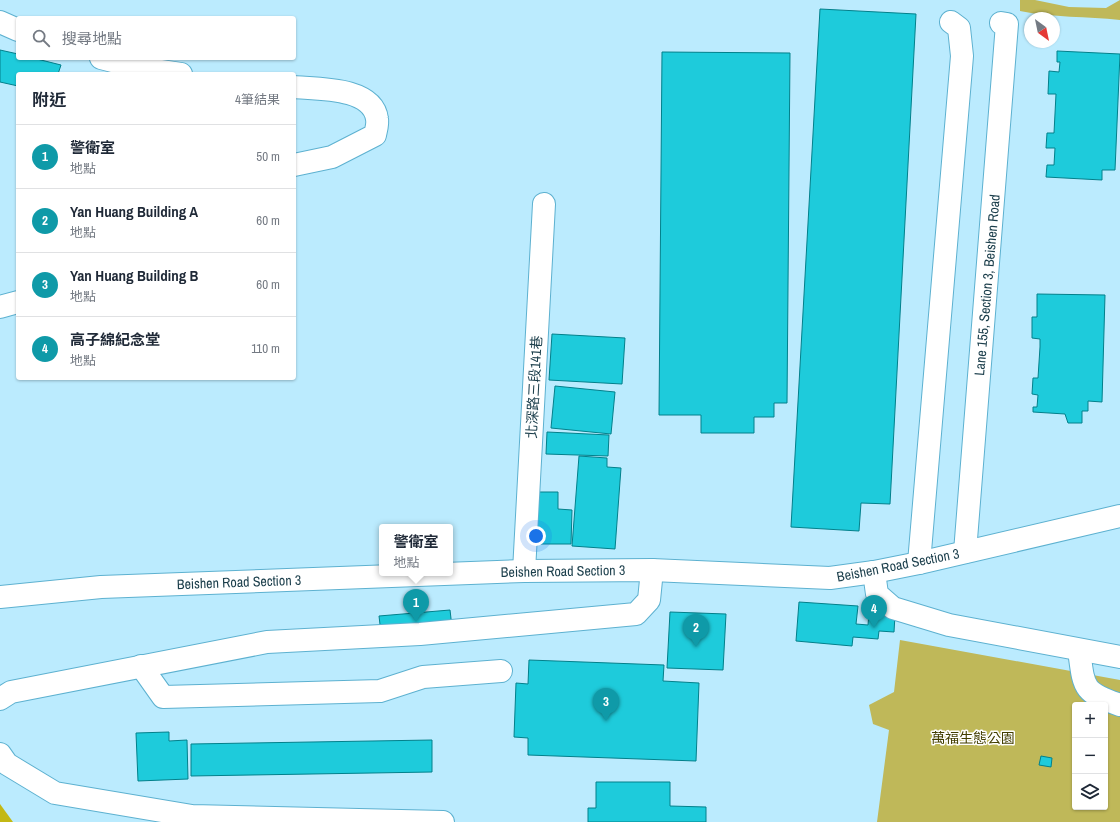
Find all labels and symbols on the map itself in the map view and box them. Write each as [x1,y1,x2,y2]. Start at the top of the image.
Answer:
north arrow [1024,12,1060,48]
street label: Lane 155, Section 3, Beishen Road [970,194,1004,376]
street label: 北深路三段141巷 [522,335,546,439]
your location [526,526,546,546]
street label: Beishen Road Section 3 [835,544,961,586]
street label: Beishen Road Section 3 [501,561,625,581]
street label: Beishen Road Section 3 [176,571,302,593]
pin: 1 [403,589,429,622]
pin: 4 [861,595,887,628]
pin: 2 [683,614,709,647]
pin: 3 [593,688,619,721]
park label: 萬福生態公園 [931,729,1015,747]

